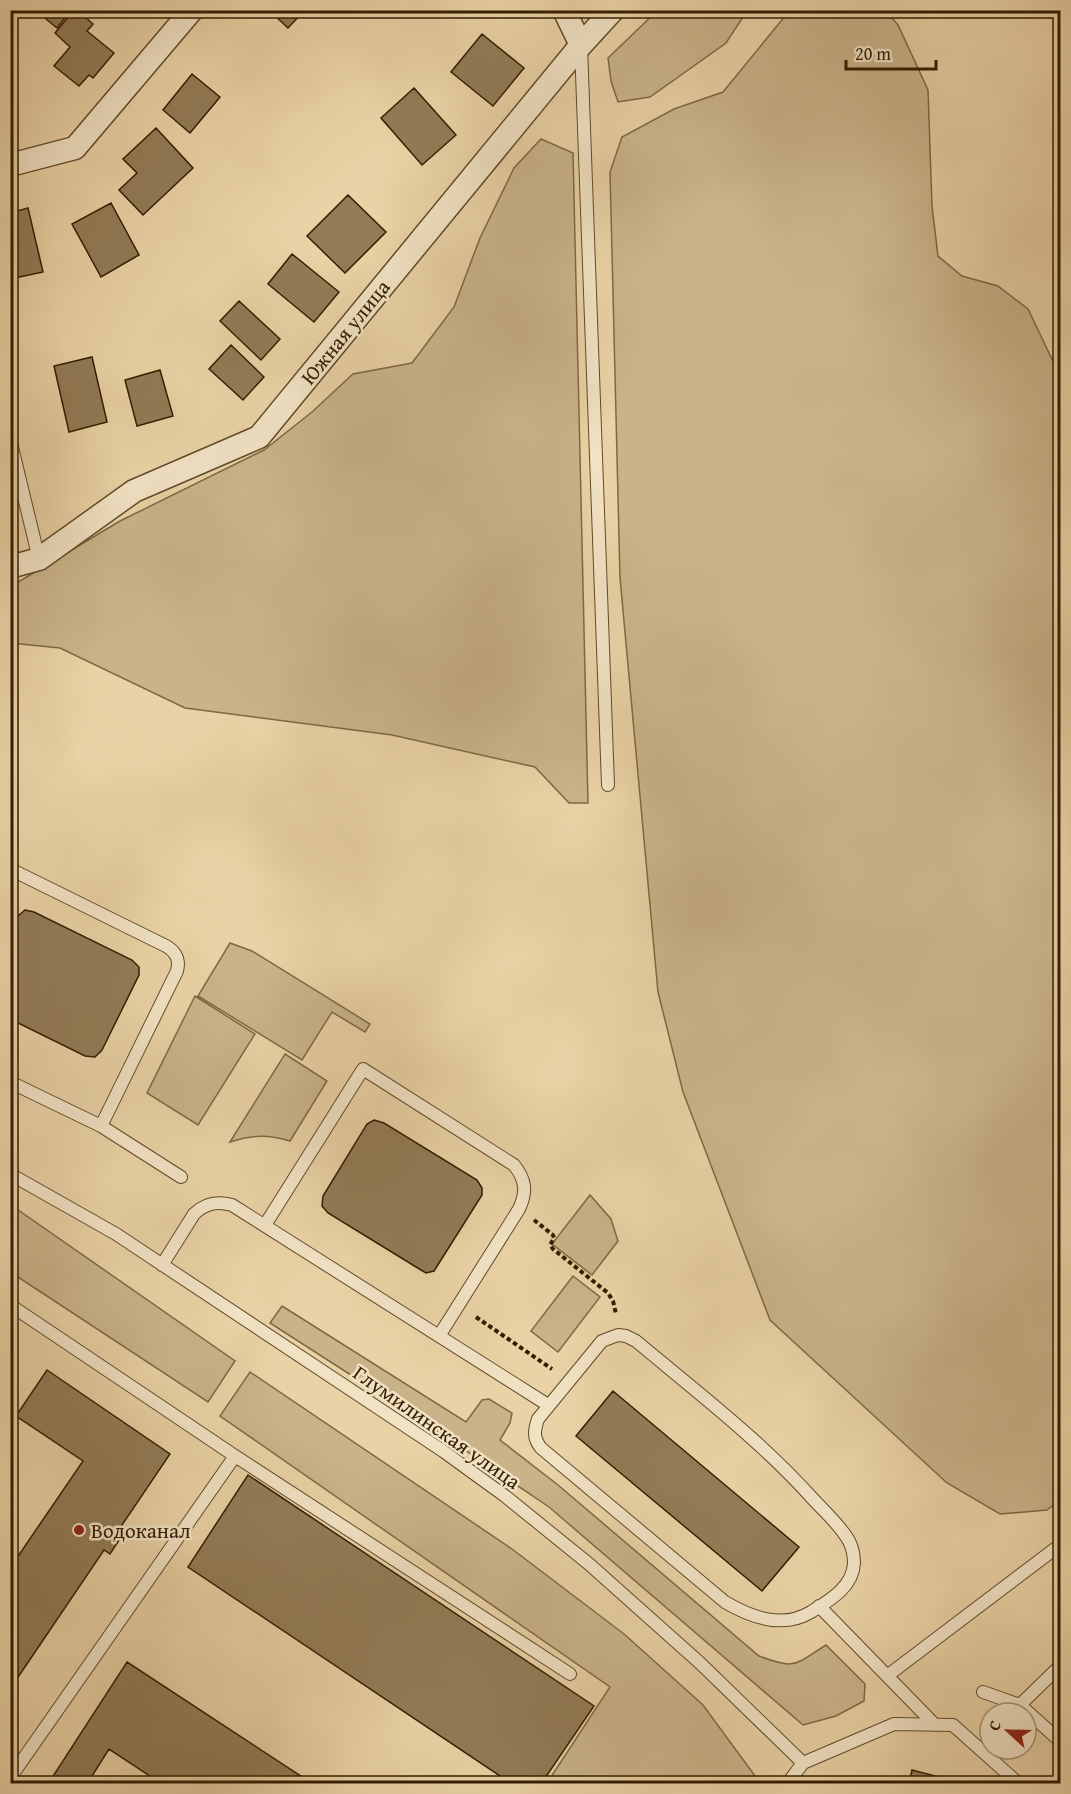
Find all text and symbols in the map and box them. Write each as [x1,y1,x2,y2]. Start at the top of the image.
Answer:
scale bar [846,33,936,71]
text: 20 m [855,40,891,67]
street label: Южная улица [293,273,397,391]
street label: Глумилинская улица [347,1357,527,1497]
place label: Водоканал [91,1515,191,1546]
marker: Водоканал [72,1523,86,1537]
north arrow [978,1701,1038,1761]
text: С [981,1717,1007,1734]

